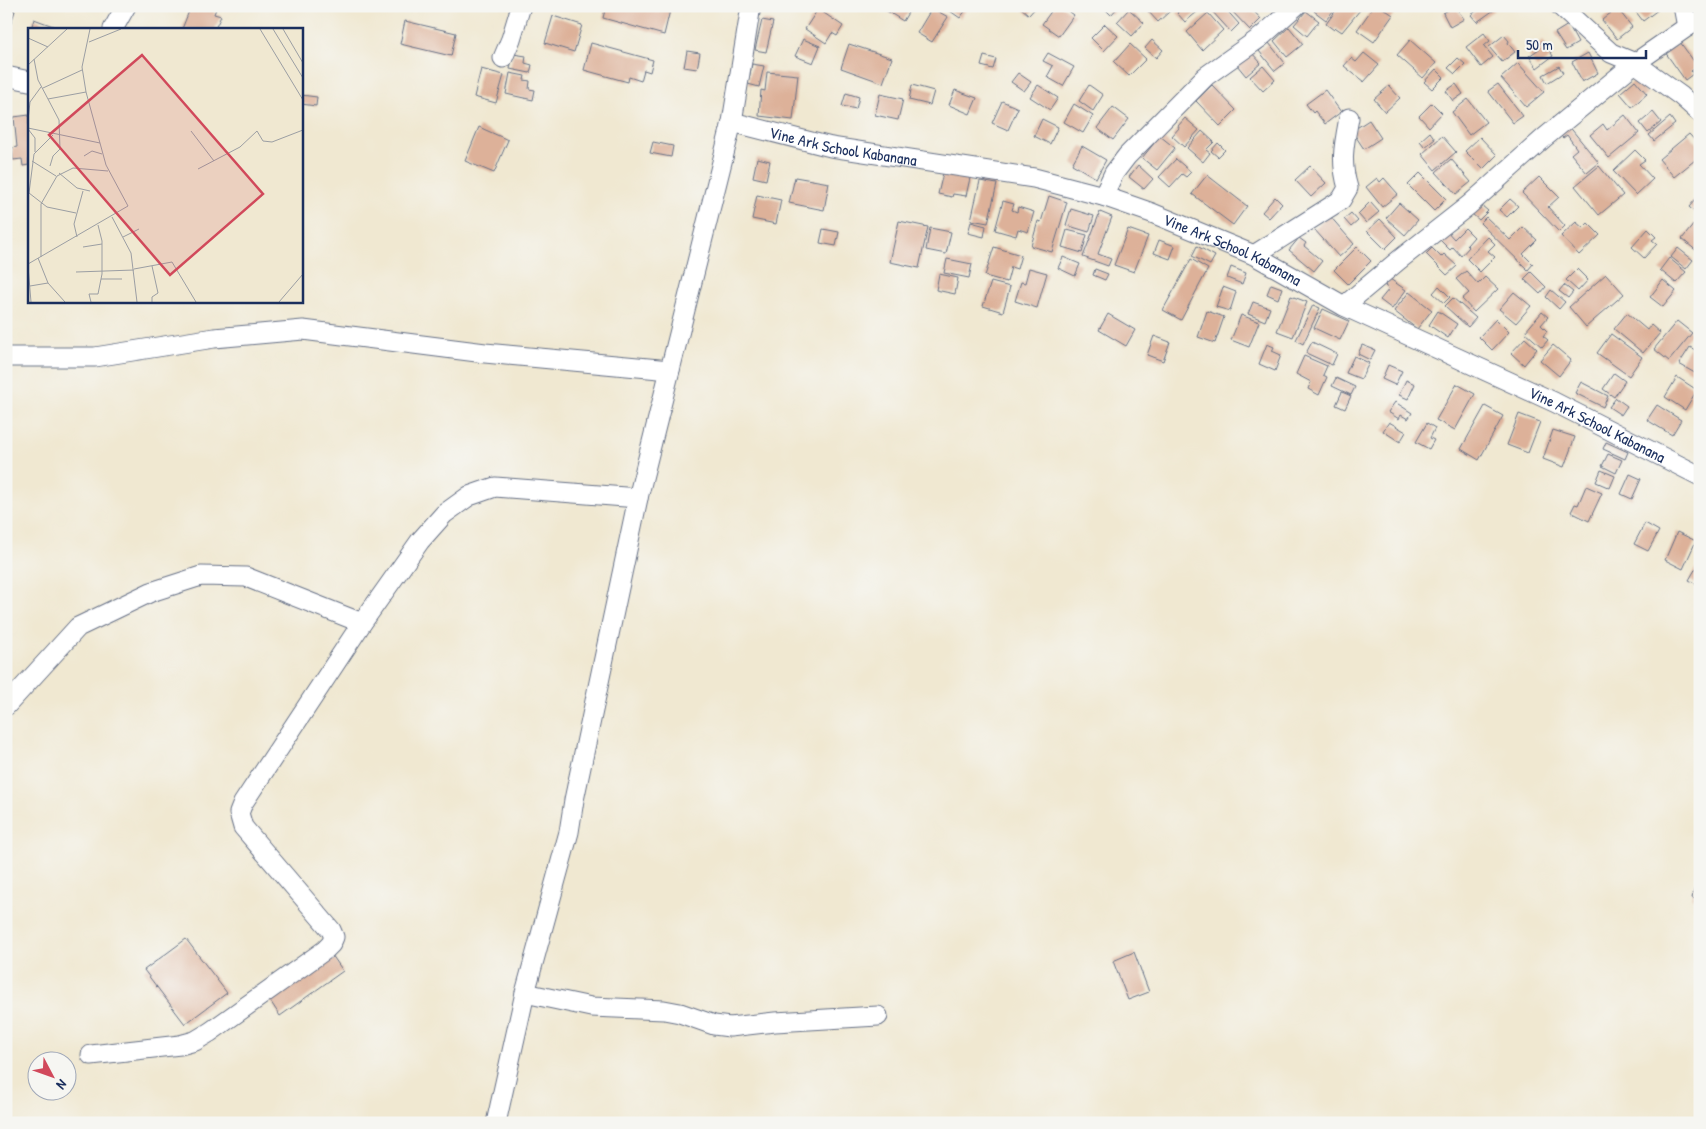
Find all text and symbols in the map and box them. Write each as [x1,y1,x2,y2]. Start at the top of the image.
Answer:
inset map [28,28,302,302]
scale bar [1518,28,1646,60]
text: 50 m [1526,34,1553,55]
street label: Vine Ark School Kabanana [767,121,919,171]
street label: Vine Ark School Kabanana [1160,208,1306,291]
street label: Vine Ark School Kabanana [1526,381,1669,468]
north arrow [28,1052,78,1102]
text: N [52,1076,72,1094]

